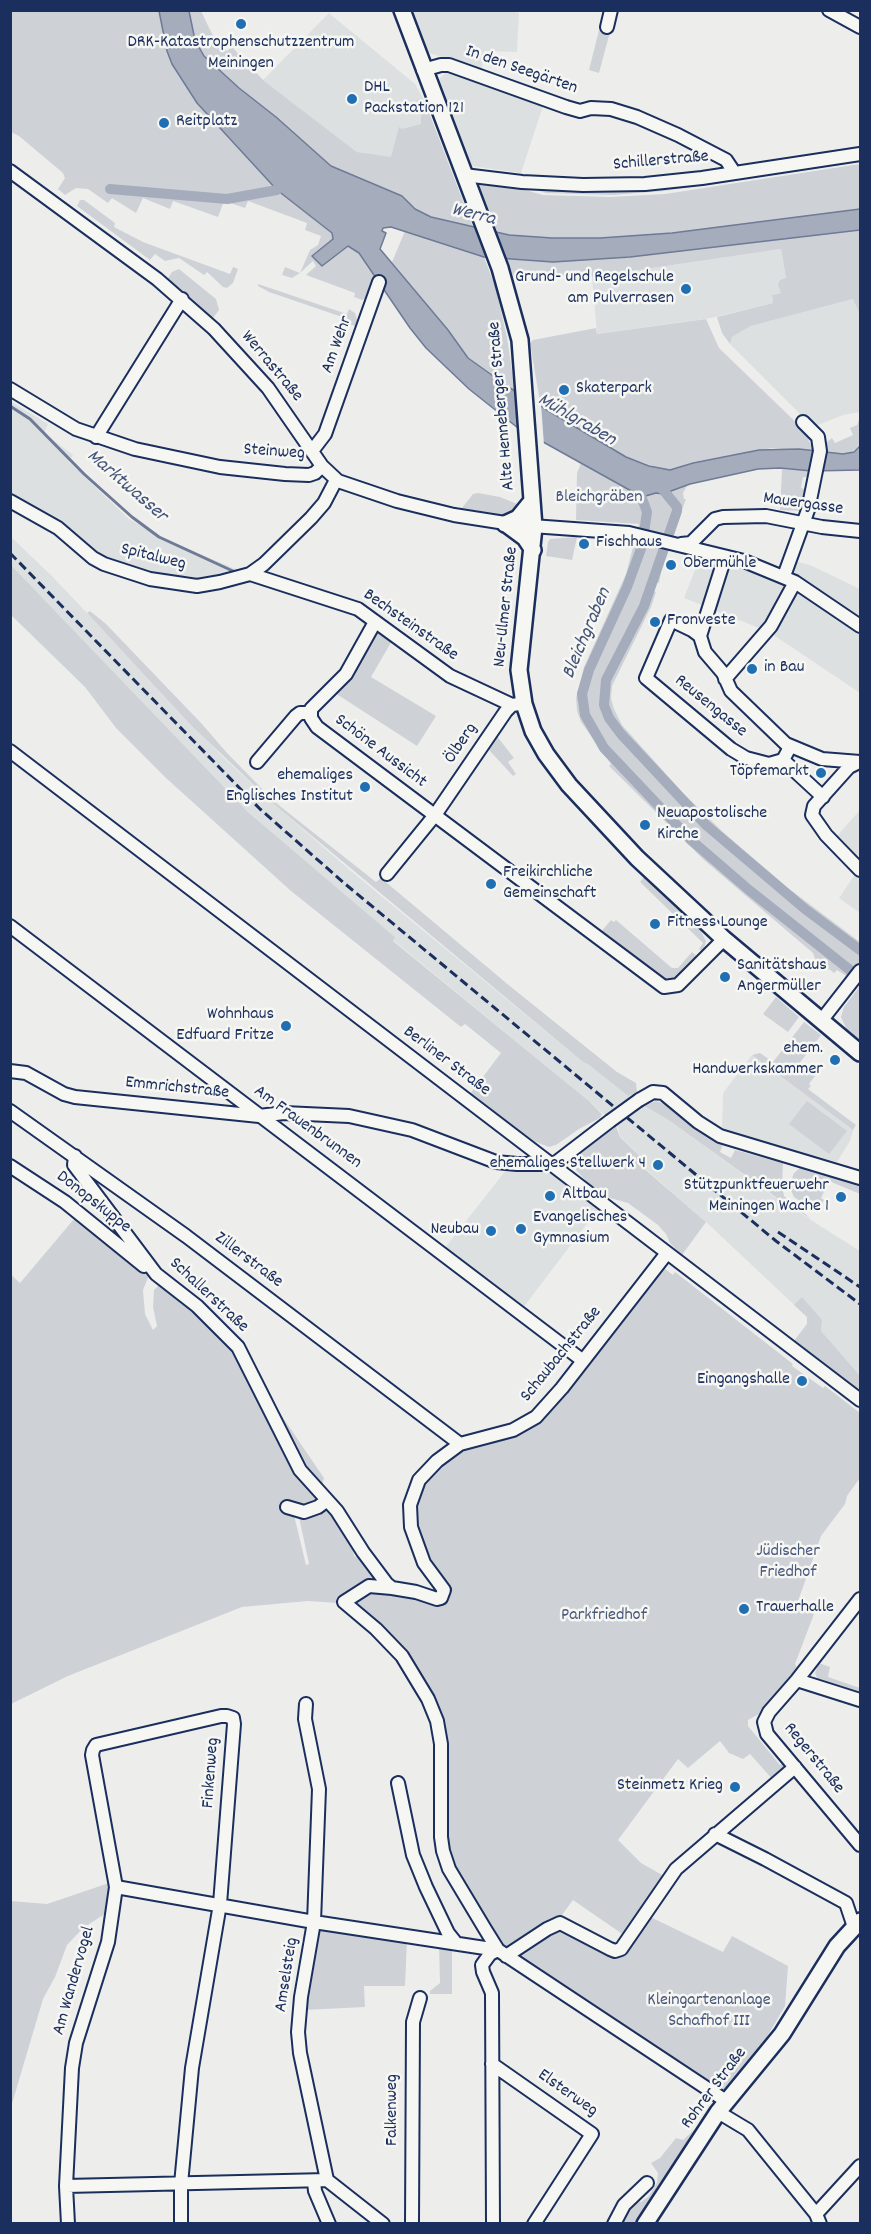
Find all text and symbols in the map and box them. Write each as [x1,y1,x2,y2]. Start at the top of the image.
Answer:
marker: DRK-Katastrophenschutzzentrum Meiningen [234,17,248,31]
place label: DRK-Katastrophenschutzzentrum Meiningen [128,33,354,76]
street label: In den Seegärten [462,42,580,100]
place label: DHL Packstation 121 [364,78,464,121]
marker: DHL Packstation 121 [345,92,359,106]
place label: Reitplatz [176,112,237,134]
marker: Reitplatz [157,116,171,130]
street label: Schillerstraße [612,147,710,177]
water label: Werra [449,199,497,233]
place label: Grund- und Regelschule am Pulverrasen [515,268,674,310]
marker: Grund- und Regelschule am Pulverrasen [679,282,693,296]
street label: Am Wehr [318,313,358,377]
street label: Alte Henneberger Straße [485,321,521,491]
street label: Werrastraße [235,327,307,407]
place label: Skaterpark [576,379,652,401]
marker: Skaterpark [557,383,571,397]
water label: Mühlgraben [533,389,619,453]
street label: Steinweg [243,440,305,466]
water label: Marktwasser [81,445,171,529]
park label: Bleichgräben [555,488,643,510]
street label: Mauergasse [762,489,844,521]
place label: Fischhaus [596,533,662,555]
marker: Fischhaus [577,537,591,551]
street label: Spitalweg [118,540,188,576]
street label: Neu-Ulmer Straße [490,546,524,668]
place label: Obermühle [683,554,756,576]
marker: Obermühle [664,558,678,572]
street label: Bechsteinstraße [358,585,462,667]
water label: Bleichgraben [558,585,618,683]
place label: Fronveste [667,611,736,633]
marker: Fronveste [648,615,662,629]
place label: in Bau [764,658,804,680]
marker: in Bau [745,662,759,676]
street label: Reusengasse [669,671,751,743]
street label: Schöne Aussicht [330,710,430,794]
street label: Ölberg [441,720,483,768]
place label: Töpfemarkt [730,762,809,784]
place label: ehemaliges Englisches Institut [226,766,353,808]
marker: Töpfemarkt [814,766,828,780]
marker: ehemaliges Englisches Institut [358,780,372,794]
place label: Neuapostolische Kirche [657,804,767,846]
marker: Neuapostolische Kirche [638,818,652,832]
place label: Freikirchliche Gemeinschaft [503,863,596,906]
marker: Freikirchliche Gemeinschaft [484,877,498,891]
place label: Fitness Lounge [667,913,768,935]
marker: Fitness Lounge [648,917,662,931]
place label: Sanitätshaus Angermüller [737,956,827,998]
marker: Sanitätshaus Angermüller [718,970,732,984]
place label: Wohnhaus Edfuard Fritze [176,1005,274,1048]
marker: Wohnhaus Edfuard Fritze [279,1019,293,1033]
street label: Berliner Straße [398,1022,494,1102]
place label: ehem. Handwerkskammer [692,1039,823,1082]
marker: ehem. Handwerkskammer [828,1053,842,1067]
street label: Emmrichstraße [124,1073,230,1105]
street label: Am Frauenbrunnen [249,1081,365,1175]
place label: ehemaliges Stellwerk 4 [490,1154,646,1176]
marker: ehemaliges Stellwerk 4 [651,1158,665,1172]
street label: Donopskuppe [51,1167,135,1239]
place label: Stützpunktfeuerwehr Meiningen Wache 1 [684,1176,829,1218]
place label: Altbau [562,1185,607,1207]
marker: Altbau [543,1189,557,1203]
marker: Stützpunktfeuerwehr Meiningen Wache 1 [834,1190,848,1204]
place label: Evangelisches Gymnasium [533,1208,627,1250]
place label: Neubau [430,1220,479,1242]
marker: Evangelisches Gymnasium [514,1222,528,1236]
marker: Neubau [484,1224,498,1238]
street label: Zillerstraße [209,1228,287,1294]
street label: Schallerstraße [164,1254,252,1338]
street label: Schaubachstraße [517,1303,607,1407]
place label: Eingangshalle [697,1370,790,1392]
marker: Eingangshalle [795,1374,809,1388]
park label: Jüdischer Friedhof [756,1542,820,1584]
place label: Trauerhalle [756,1598,834,1620]
marker: Trauerhalle [737,1602,751,1616]
park label: Parkfriedhof [561,1606,647,1628]
street label: Regerstraße [778,1719,848,1799]
street label: Finkenweg [199,1737,225,1809]
place label: Steinmetz Krieg [617,1776,723,1798]
marker: Steinmetz Krieg [728,1780,742,1794]
street label: Am Wandervogel [49,1924,101,2038]
street label: Amselsteig [271,1936,305,2014]
park label: Kleingartenanlage Schafhof III [647,1991,771,2034]
street label: Rohrer Straße [677,2044,753,2134]
street label: Elsterweg [533,2065,601,2123]
street label: Falkenweg [383,2074,405,2146]

